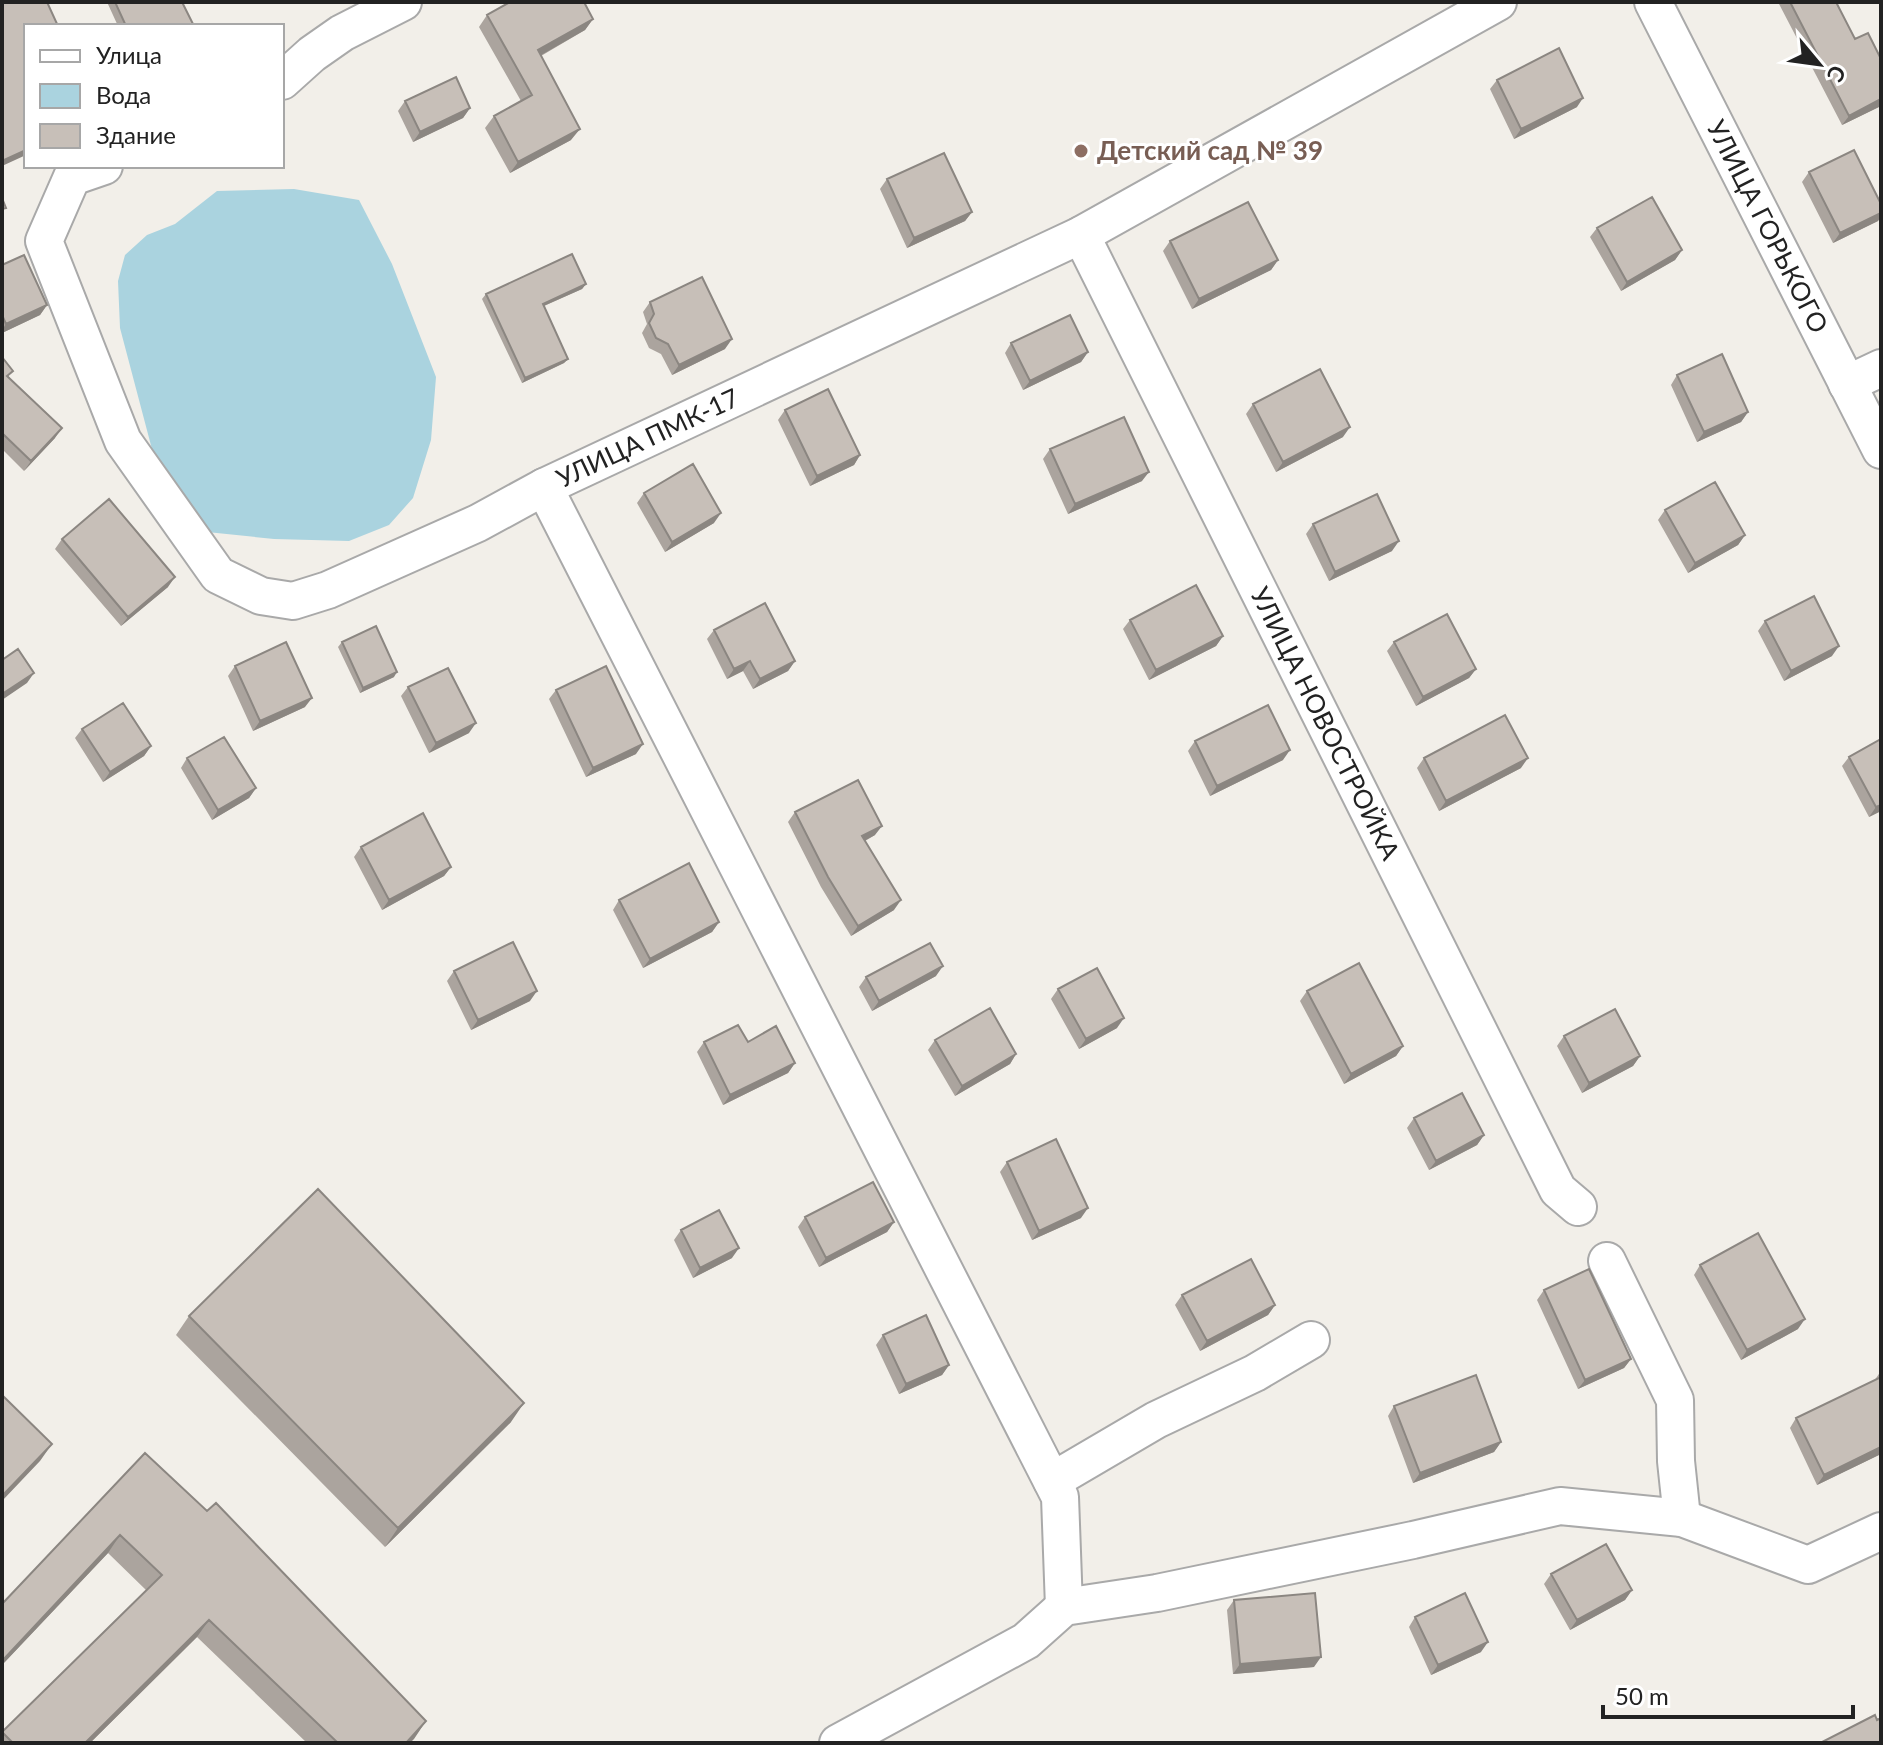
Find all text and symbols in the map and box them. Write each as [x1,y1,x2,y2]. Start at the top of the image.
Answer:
legend [24,24,284,168]
north arrow [1779,24,1859,104]
text: Улица [96,40,162,69]
text: С [1821,61,1852,87]
text: Вода [96,80,151,109]
street label: УЛИЦА ГОРЬКОГО [1701,114,1836,338]
text: Здание [96,120,176,149]
place label: Детский сад № 39 [1097,134,1323,166]
marker: Детский сад № 39 [1072,142,1090,160]
street label: УЛИЦА ПМК-17 [551,381,744,494]
street label: УЛИЦА НОВОСТРОЙКА [1244,581,1407,865]
scale bar [1603,1669,1853,1719]
text: 50 m [1615,1681,1669,1710]

